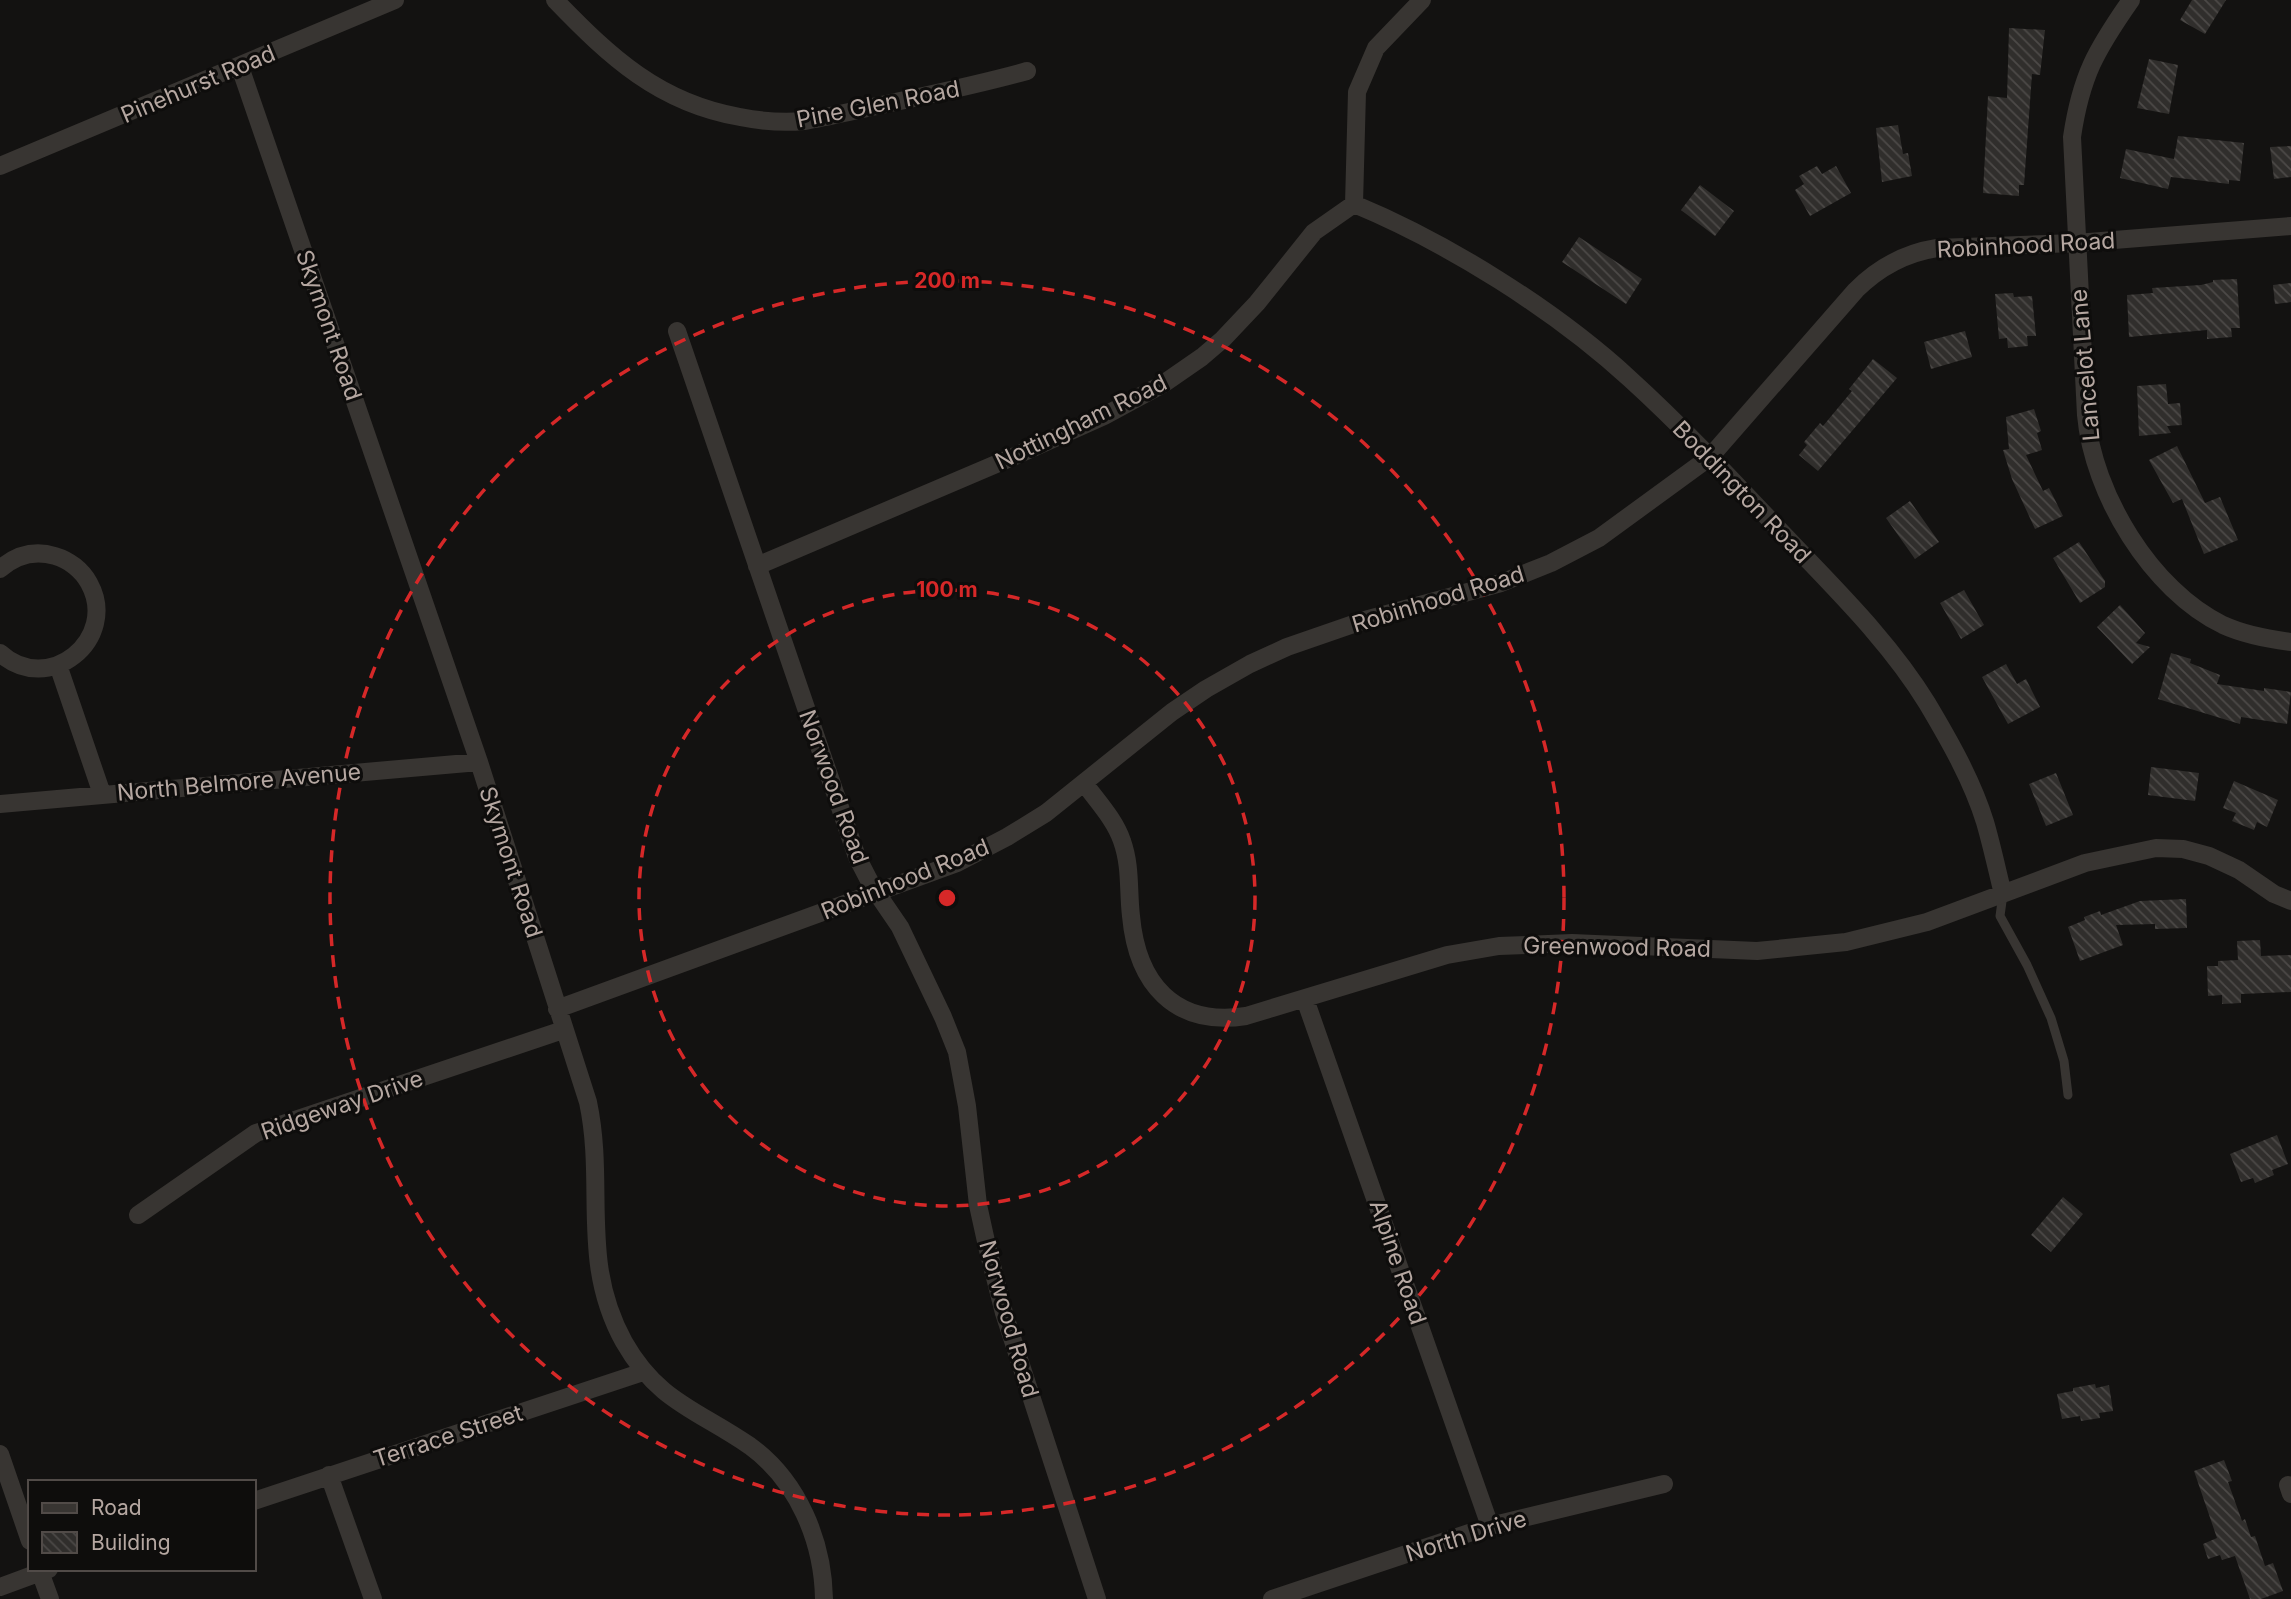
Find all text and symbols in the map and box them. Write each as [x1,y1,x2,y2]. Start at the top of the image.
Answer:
street label: Pinehurst Road [117,39,279,129]
street label: Pine Glen Road [794,74,962,134]
street label: Robinhood Road [1936,226,2116,264]
street label: Skymont Road [290,246,368,404]
text: 200 m [914,268,980,293]
street label: Lancelot Lane [2064,288,2106,442]
street label: Nottingham Road [991,368,1171,476]
street label: Boddington Road [1667,415,1817,569]
street label: Robinhood Road [1348,559,1528,639]
text: 100 m [916,577,978,602]
street label: Norwood Road [793,706,875,868]
street label: North Belmore Avenue [116,757,362,807]
street label: Skymont Road [473,783,549,941]
street label: Robinhood Road [817,833,993,925]
centre of rings [935,886,959,910]
street label: Greenwood Road [1523,931,1711,963]
street label: Ridgeway Drive [257,1064,427,1146]
street label: Alpine Road [1364,1196,1432,1328]
street label: Norwood Road [973,1237,1045,1401]
street label: Terrace Street [370,1399,526,1473]
legend [28,1480,256,1571]
text: Road [91,1495,142,1520]
street label: North Drive [1402,1504,1530,1568]
text: Building [91,1530,171,1555]

